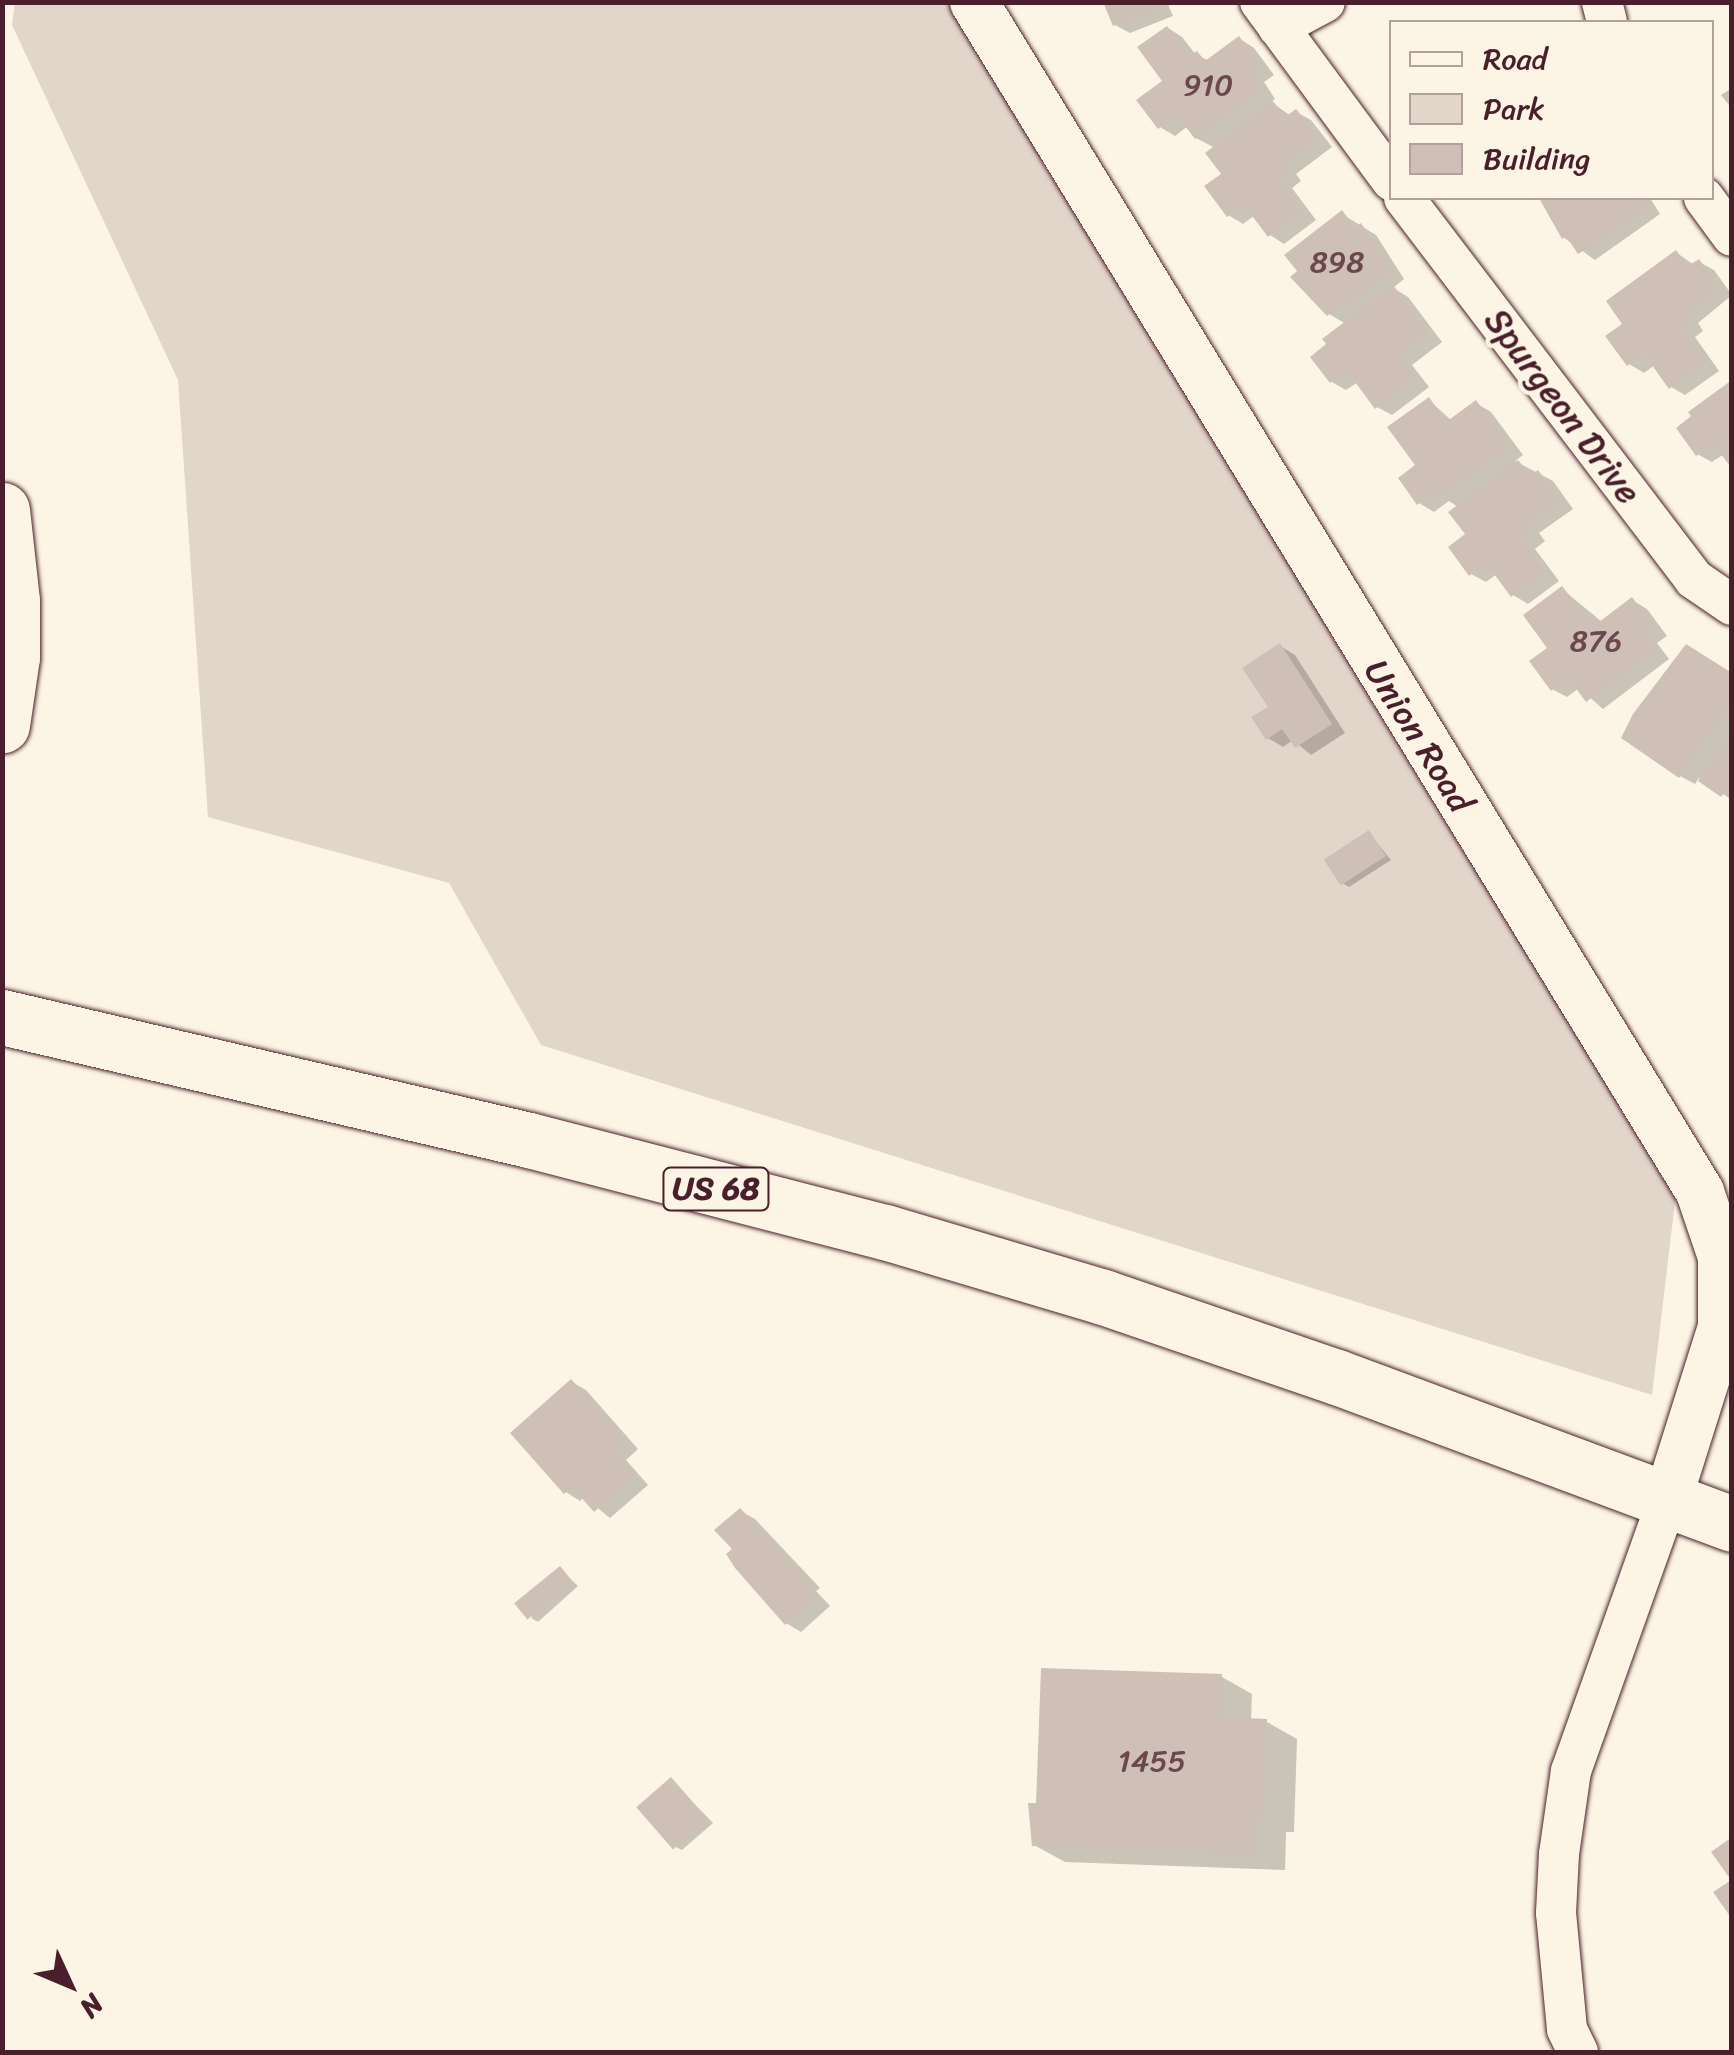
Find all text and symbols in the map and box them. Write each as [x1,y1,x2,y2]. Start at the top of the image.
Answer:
legend [1389,20,1714,200]
text: Road [1483,32,1547,86]
house number: 910 [1183,67,1233,103]
text: Park [1483,82,1545,136]
text: Building [1483,132,1590,186]
house number: 898 [1310,244,1364,280]
street label: Spurgeon Drive [1476,300,1650,512]
house number: 876 [1570,623,1622,659]
street label: Union Road [1355,652,1483,820]
road number: US 68 [661,1162,771,1216]
house number: 1455 [1118,1743,1186,1779]
north arrow [20,1935,120,2035]
text: N [68,1982,116,2030]

